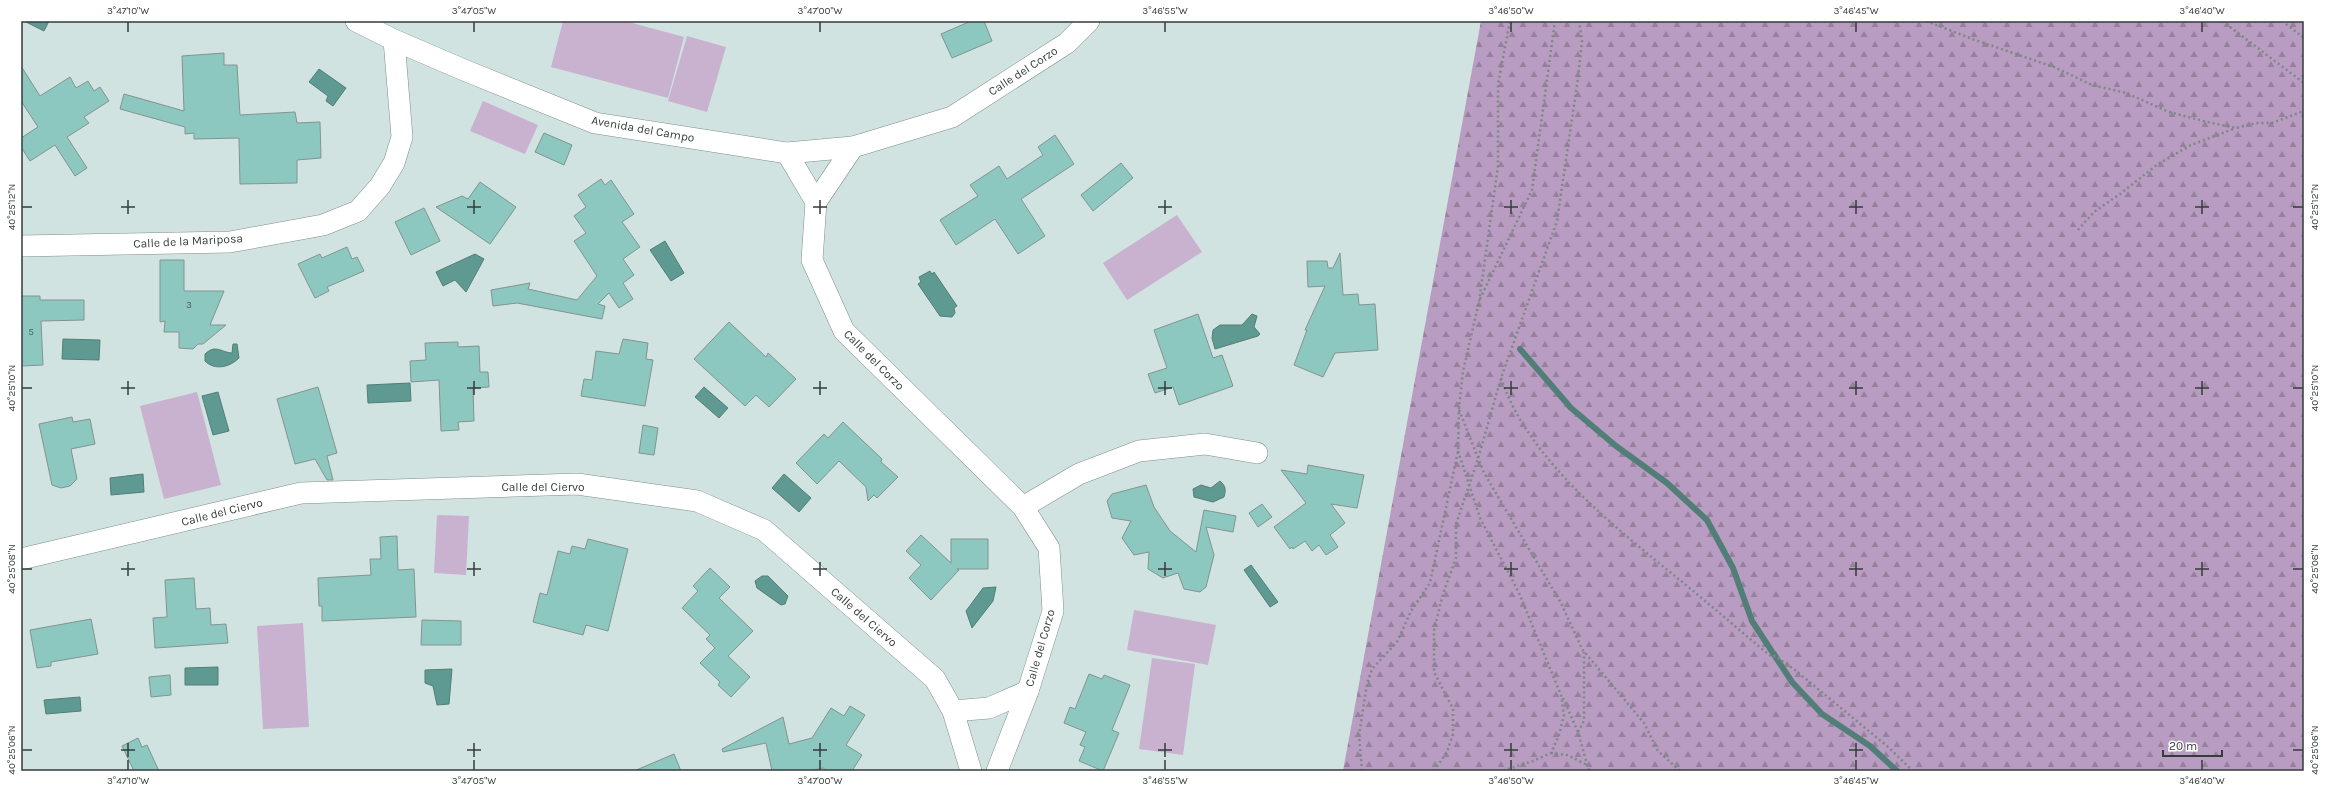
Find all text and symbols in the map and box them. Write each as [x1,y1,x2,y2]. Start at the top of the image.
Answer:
text: 3°47'10"W [107,5,149,17]
text: 3°47'05"W [452,5,496,17]
text: 3°47'00"W [798,5,842,17]
text: 3°46'55"W [1142,5,1188,17]
text: 3°46'50"W [1488,5,1534,17]
text: 3°46'45"W [1833,5,1879,17]
text: 3°46'40"W [2179,5,2225,17]
street label: Calle del Corzo [986,43,1060,99]
street label: Avenida del Campo [590,113,696,145]
text: 40°25'12"N [6,184,18,230]
text: 40°25'12"N [2309,184,2321,230]
street label: Calle de la Mariposa [133,231,243,251]
house number: 3 [186,299,192,311]
house number: 5 [28,326,34,338]
street label: Calle del Corzo [841,327,907,393]
text: 40°25'10"N [6,365,18,411]
text: 40°25'10"N [2309,365,2321,411]
street label: Calle del Ciervo [501,480,585,494]
street label: Calle del Ciervo [180,495,264,529]
text: 40°25'08"N [6,544,18,594]
text: 40°25'08"N [2309,544,2321,594]
street label: Calle del Ciervo [828,584,900,650]
street label: Calle del Corzo [1022,608,1058,688]
text: 40°25'06"N [6,725,18,775]
text: 40°25'06"N [2309,725,2321,775]
scale bar [2163,732,2222,758]
text: 20 m [2169,739,2197,753]
text: 3°47'10"W [107,775,149,787]
text: 3°47'05"W [452,775,496,787]
text: 3°47'00"W [798,775,842,787]
text: 3°46'55"W [1142,775,1188,787]
text: 3°46'50"W [1488,775,1534,787]
text: 3°46'45"W [1833,775,1879,787]
text: 3°46'40"W [2179,775,2225,787]

